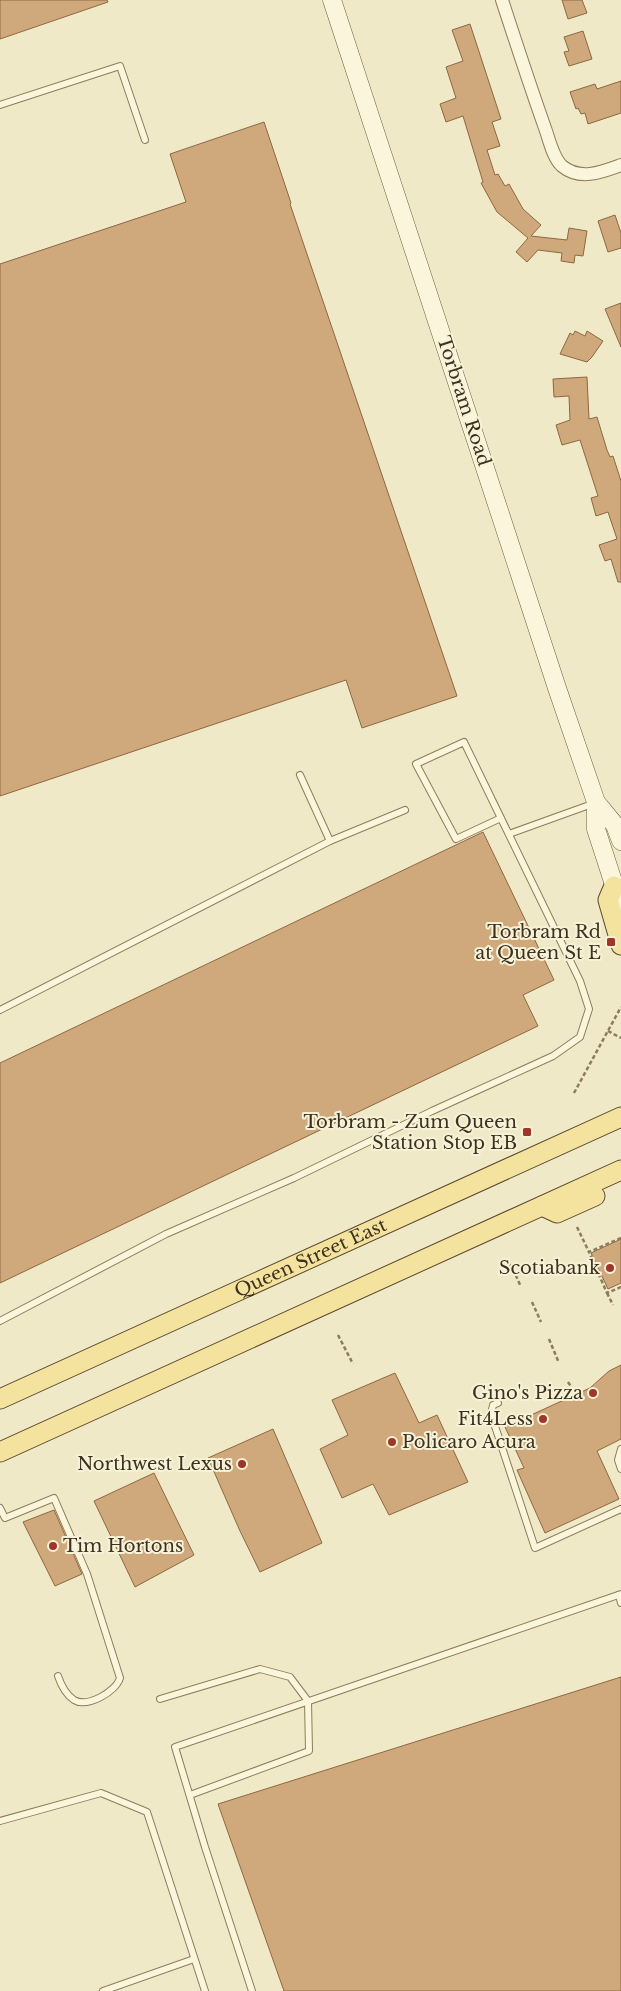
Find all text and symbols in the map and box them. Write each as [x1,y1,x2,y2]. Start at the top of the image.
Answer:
street label: Torbram Road [433,333,495,469]
place label: Torbram Rd at Queen St E [475,921,601,964]
marker: Torbram Rd at Queen St E [605,936,617,948]
place label: Torbram - Zum Queen Station Stop EB [303,1111,517,1154]
marker: Torbram - Zum Queen Station Stop EB [521,1126,533,1138]
street label: Queen Street East [231,1214,390,1302]
place label: Scotiabank [499,1257,600,1279]
marker: Scotiabank [604,1262,616,1274]
place label: Gino's Pizza [472,1382,583,1404]
marker: Gino's Pizza [587,1387,599,1399]
place label: Fit4Less [458,1408,533,1430]
marker: Fit4Less [537,1413,549,1425]
place label: Policaro Acura [402,1431,536,1453]
marker: Policaro Acura [386,1436,398,1448]
place label: Northwest Lexus [77,1453,232,1475]
marker: Northwest Lexus [236,1458,248,1470]
place label: Tim Hortons [63,1535,183,1557]
marker: Tim Hortons [47,1540,59,1552]

